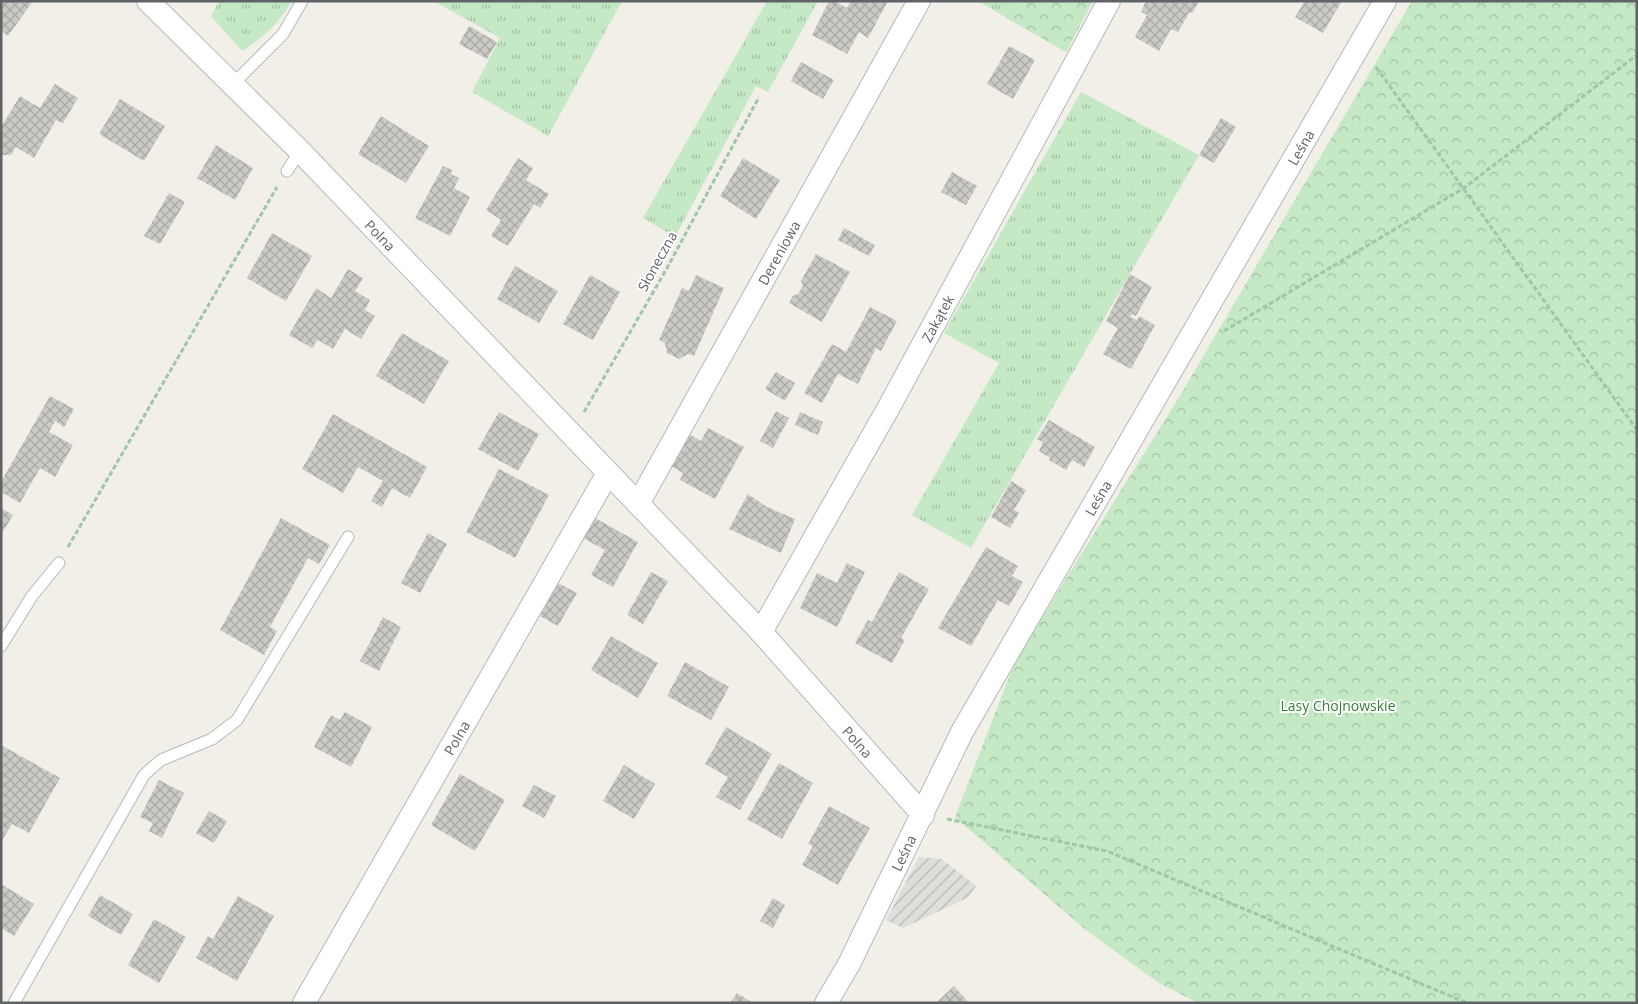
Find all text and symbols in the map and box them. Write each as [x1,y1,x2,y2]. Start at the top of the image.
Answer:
street label: Leśna [1283,126,1318,168]
street label: Polna [361,215,400,255]
street label: Dereniowa [753,217,804,288]
street label: Słoneczna [633,228,681,294]
street label: Zakątek [917,290,958,345]
street label: Leśna [1080,476,1115,519]
park label: Lasy Chojnowskie [1280,696,1396,715]
street label: Polna [439,717,474,758]
street label: Polna [839,721,877,762]
street label: Leśna [886,831,920,874]

